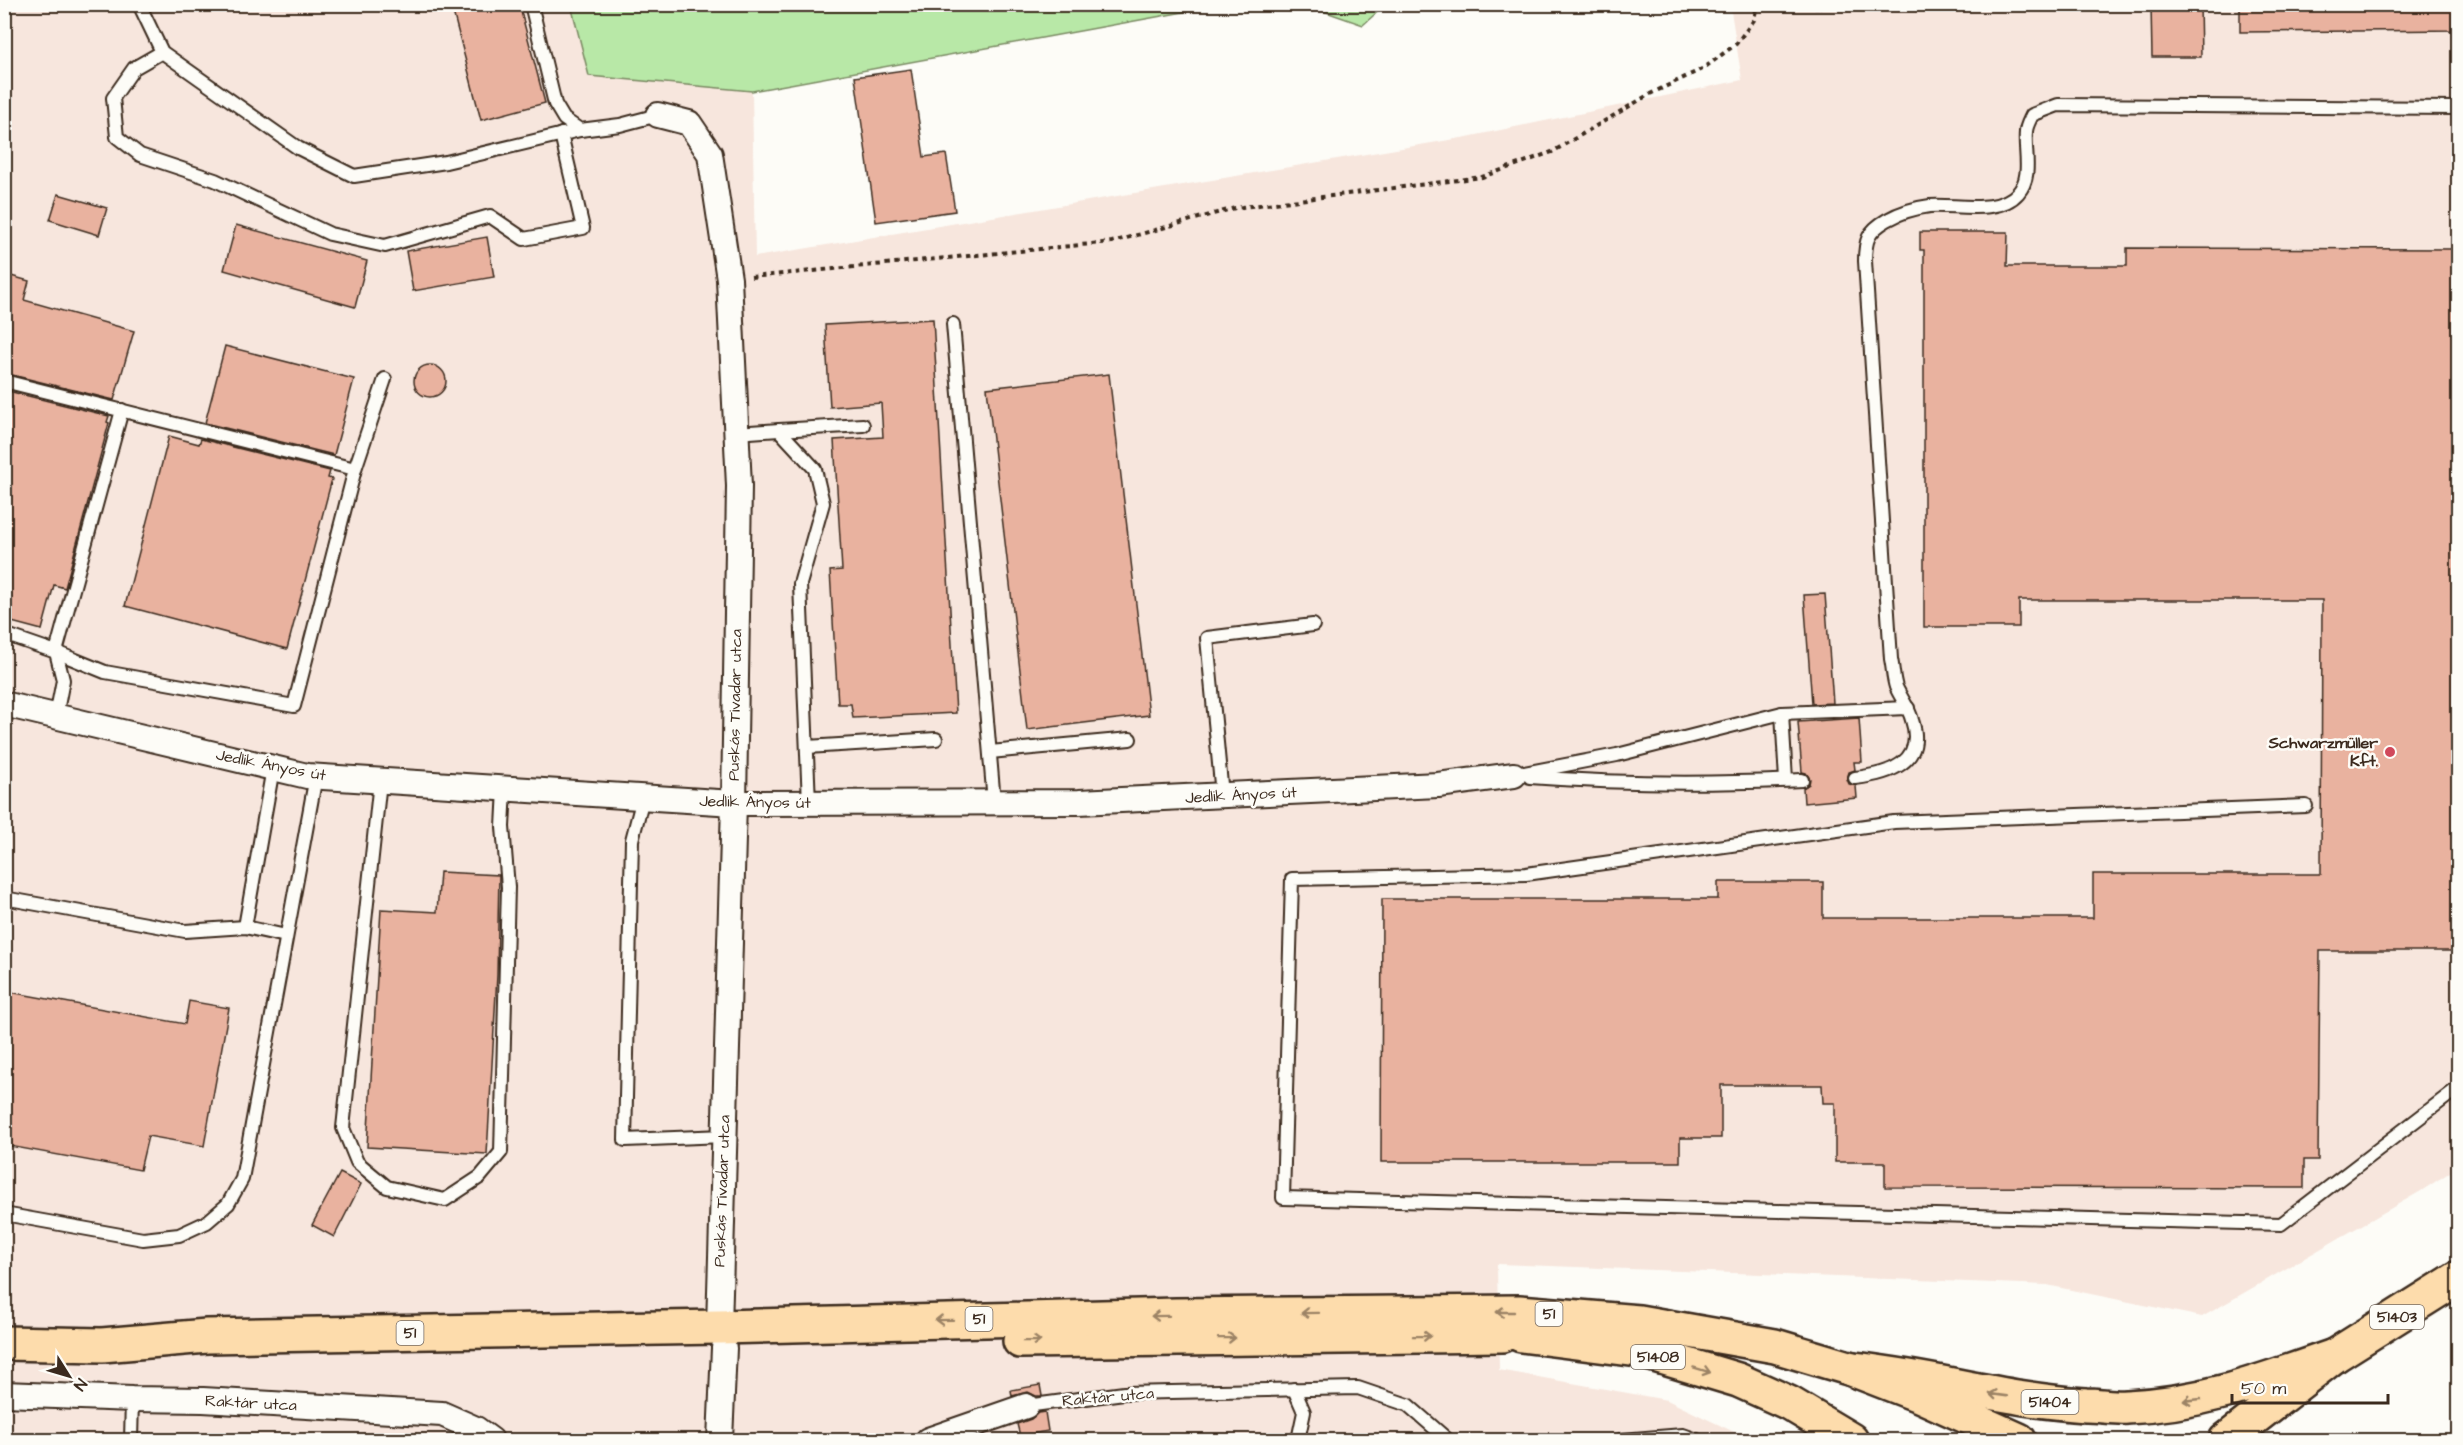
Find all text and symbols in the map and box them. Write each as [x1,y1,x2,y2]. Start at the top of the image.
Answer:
street label: Puskás Tivadar utca [723,629,747,781]
place label: Schwarzmüller Kft. [2268,732,2378,772]
street label: Jedlik Ányos út [214,744,328,788]
marker: Schwarzmüller Kft. [2383,745,2397,759]
street label: Jedlik Ányos út [1185,781,1298,810]
street label: Jedlik Ányos út [699,790,811,815]
street label: Puskás Tivadar utca [708,1115,736,1267]
road number: 51 [1536,1302,1562,1326]
road number: 51403 [2370,1305,2424,1329]
one-way arrow [1496,1306,1516,1318]
road number: 51 [966,1307,992,1331]
one-way arrow [1301,1307,1321,1319]
one-way arrow [1151,1310,1171,1321]
one-way arrow [935,1314,955,1326]
road number: 51 [396,1321,424,1345]
one-way arrow [1411,1330,1431,1342]
one-way arrow [1216,1332,1236,1344]
one-way arrow [1021,1335,1041,1347]
road number: 51408 [1631,1345,1685,1369]
north arrow [39,1346,99,1406]
one-way arrow [1692,1365,1711,1376]
scale bar [2232,1367,2388,1405]
text: N [68,1374,92,1395]
text: 50 m [2241,1376,2286,1401]
street label: Raktár utca [1061,1382,1155,1412]
one-way arrow [1988,1389,2008,1400]
street label: Raktár utca [204,1390,298,1416]
road number: 51404 [2022,1390,2078,1414]
one-way arrow [2182,1395,2202,1406]

